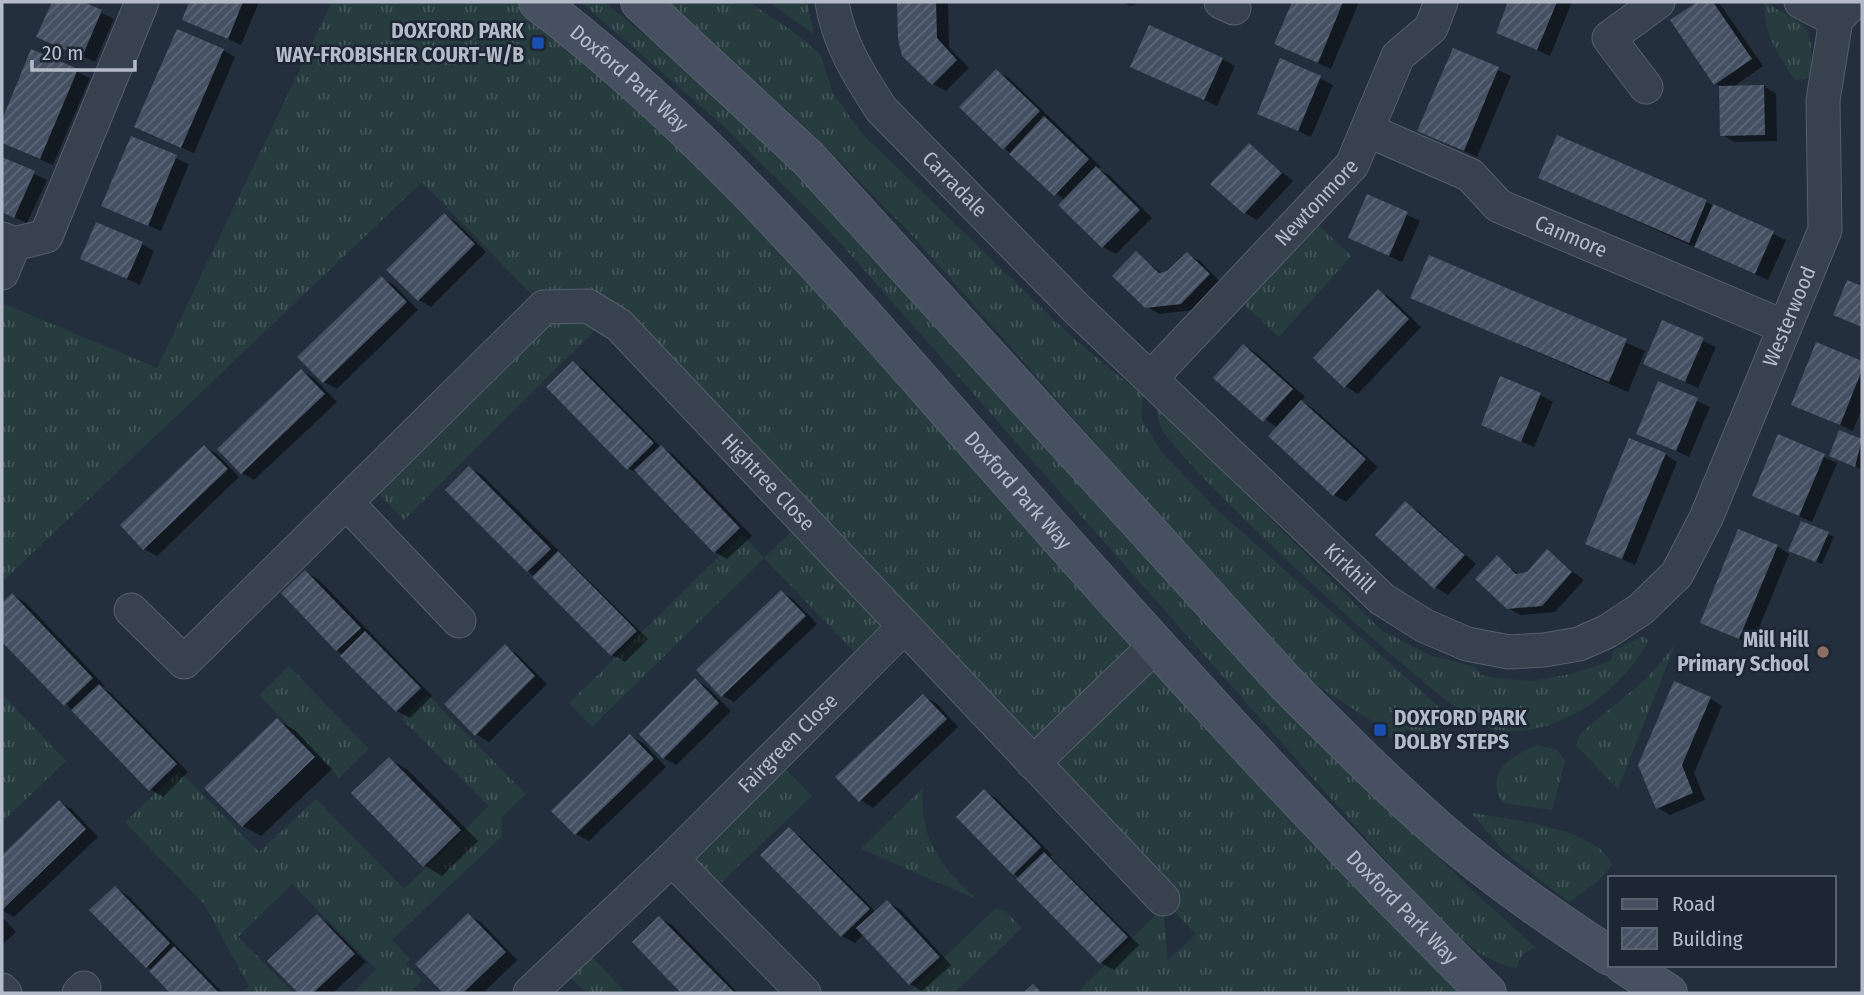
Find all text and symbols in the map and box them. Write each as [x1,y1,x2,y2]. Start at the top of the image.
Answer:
place label: DOXFORD PARK WAY-FROBISHER COURT-W/B [276,18,525,68]
street label: Doxford Park Way [565,19,694,138]
scale bar [32,28,135,72]
marker: DOXFORD PARK WAY-FROBISHER COURT-W/B [530,35,546,51]
text: 20 m [42,40,83,66]
street label: Carradale [917,146,993,223]
street label: Newtonmore [1270,154,1364,251]
street label: Canmore [1531,210,1611,263]
street label: Westerwood [1757,262,1822,371]
street label: Doxford Park Way [959,426,1078,555]
street label: Hightree Close [716,428,820,537]
street label: Kirkhill [1319,538,1381,599]
place label: Mill Hill Primary School [1677,627,1809,677]
marker: Mill Hill Primary School [1815,644,1831,660]
street label: Fairgreen Close [733,688,843,798]
place label: DOXFORD PARK DOLBY STEPS [1394,705,1528,755]
marker: DOXFORD PARK DOLBY STEPS [1372,722,1388,738]
street label: Doxford Park Way [1341,845,1464,970]
legend [1608,876,1836,967]
text: Road [1672,891,1716,917]
text: Building [1672,926,1743,952]

